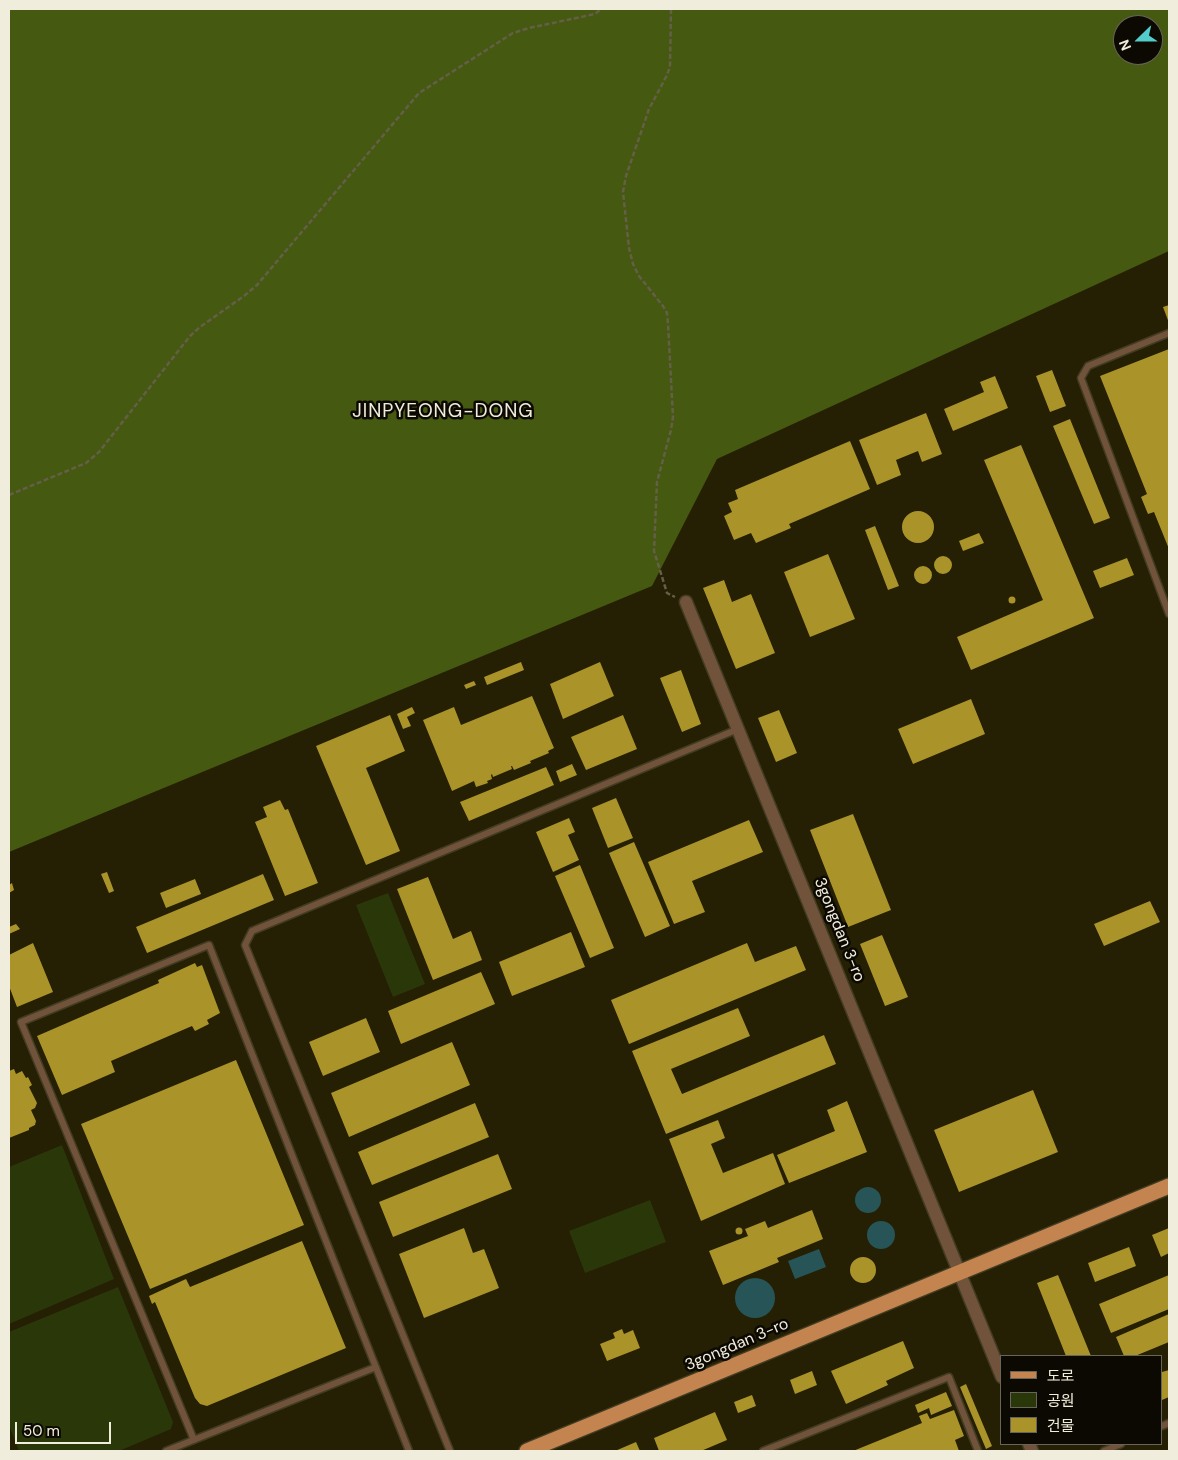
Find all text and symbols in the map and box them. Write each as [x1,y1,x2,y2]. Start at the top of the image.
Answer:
north arrow [1113,15,1163,65]
text: N [1115,37,1135,53]
district label: JINPYEONG-DONG [351,401,535,423]
street label: 3gongdan 3-ro [809,875,869,985]
street label: 3gongdan 3-ro [682,1315,792,1375]
legend [1000,1355,1163,1445]
text: 도로 [1047,1366,1075,1386]
text: 공원 [1047,1391,1075,1411]
scale bar [18,1412,114,1444]
text: 건물 [1047,1416,1075,1436]
text: 50 m [23,1421,60,1441]

